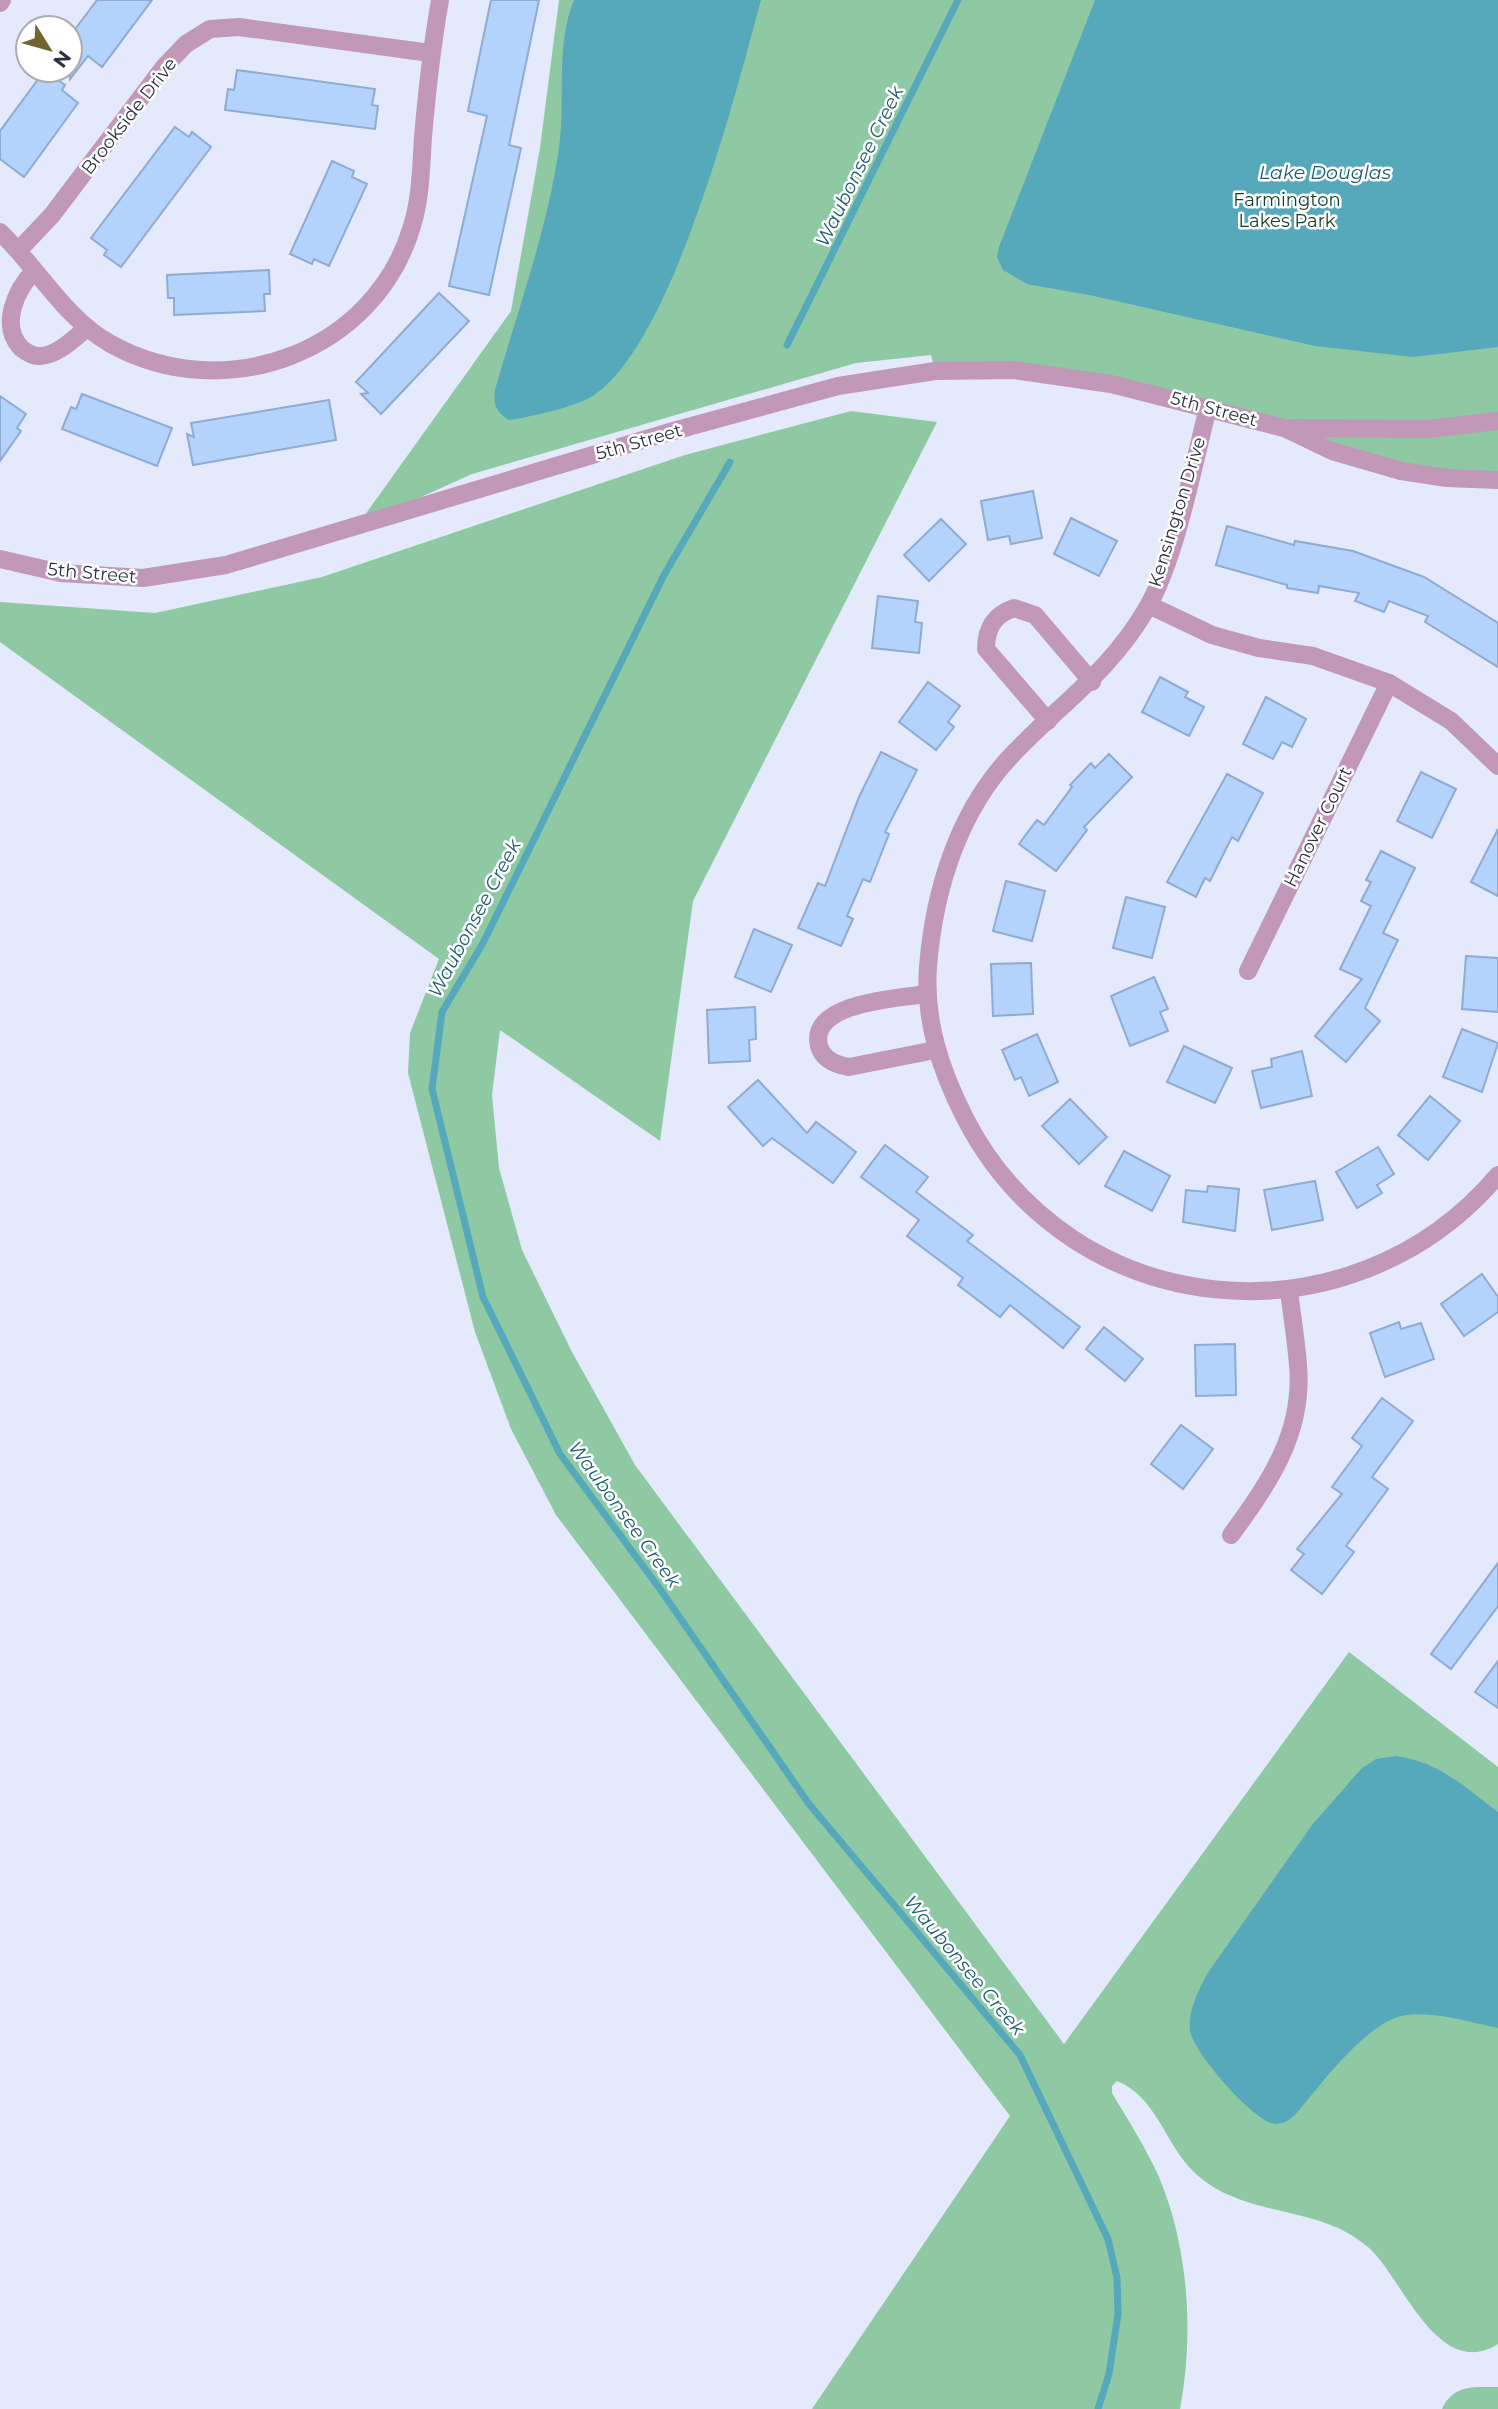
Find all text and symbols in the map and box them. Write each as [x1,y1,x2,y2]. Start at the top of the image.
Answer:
north arrow [14,14,84,84]
text: N [48,46,76,72]
street label: Brookside Drive [77,53,182,179]
water label: Waubonsee Creek [811,82,909,250]
water label: Lake Douglas [1259,161,1391,184]
park label: Farmington Lakes Park [1233,189,1341,232]
street label: 5th Street [1168,387,1260,431]
street label: 5th Street [593,419,685,465]
street label: Kensington Drive [1144,434,1210,590]
street label: 5th Street [47,558,137,588]
street label: Hanover Court [1279,763,1357,891]
water label: Waubonsee Creek [423,835,526,1001]
water label: Waubonsee Creek [564,1437,686,1593]
water label: Waubonsee Creek [899,1891,1030,2040]

